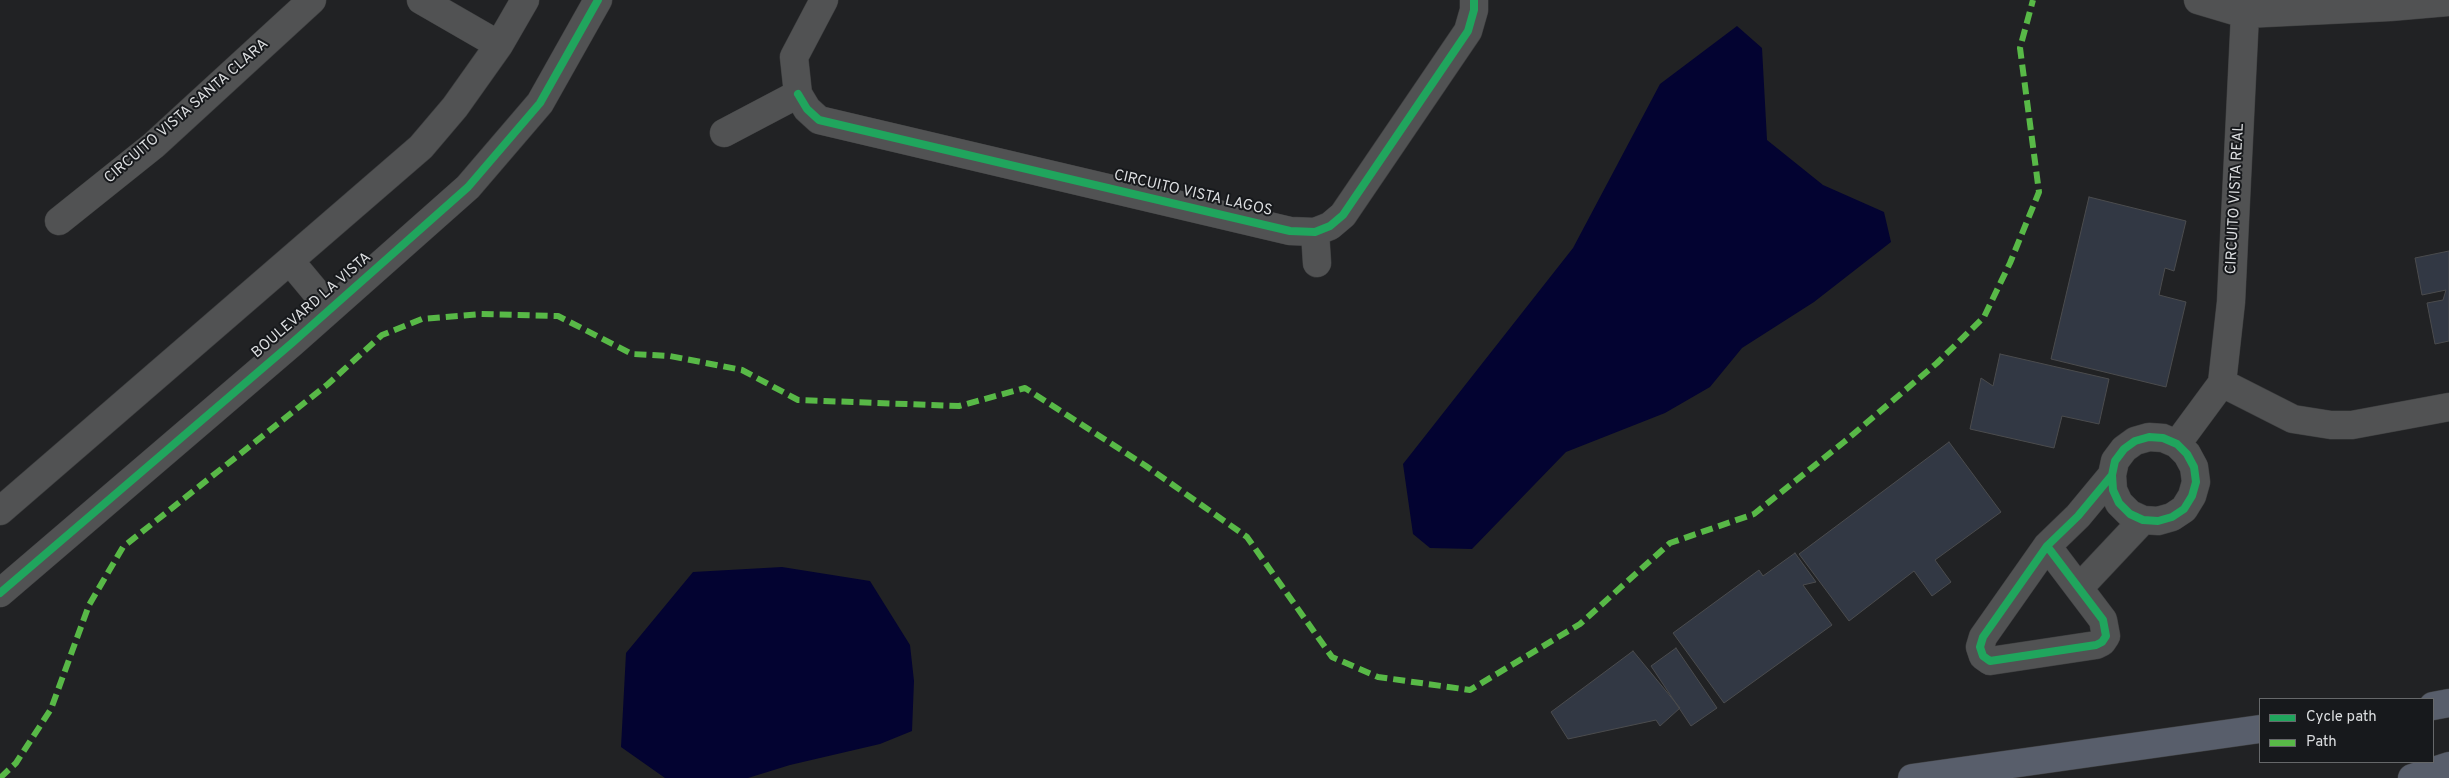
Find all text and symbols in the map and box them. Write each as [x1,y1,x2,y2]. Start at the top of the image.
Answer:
street label: CIRCUITO VISTA SANTA CLARA [101,36,273,188]
street label: CIRCUITO VISTA REAL [2223,123,2249,275]
street label: CIRCUITO VISTA LAGOS [1112,167,1274,221]
street label: BOULEVARD LA VISTA [249,249,375,363]
legend [2259,698,2434,763]
text: Cycle path [2306,708,2377,727]
text: Path [2306,733,2337,752]

